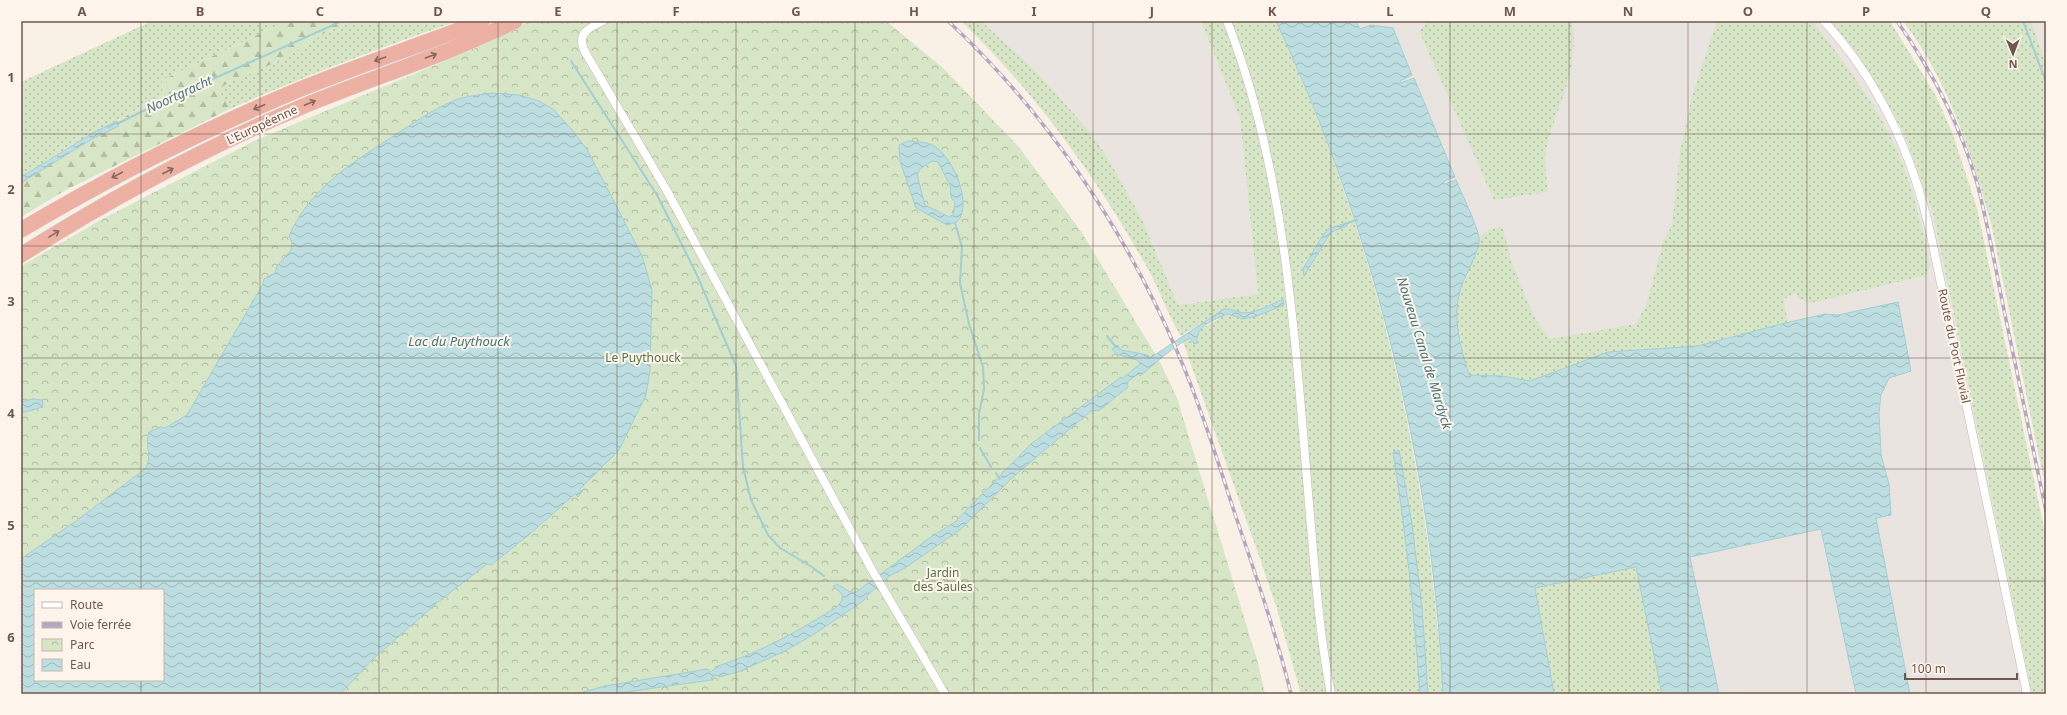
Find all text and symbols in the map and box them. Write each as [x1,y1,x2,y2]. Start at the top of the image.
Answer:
text: A [78,2,87,20]
text: B [196,2,204,20]
text: C [316,2,324,20]
text: D [433,2,443,20]
text: E [554,2,562,20]
text: F [672,2,680,20]
text: G [791,2,801,20]
text: H [909,2,919,20]
text: I [1031,2,1037,20]
text: J [1149,2,1154,20]
text: K [1268,2,1277,20]
text: L [1386,2,1394,20]
text: M [1504,2,1516,20]
text: N [1623,2,1633,20]
text: O [1743,2,1753,20]
text: P [1862,2,1870,20]
text: Q [1981,2,1991,20]
north arrow [1993,34,2033,74]
one-way arrow [425,51,437,59]
one-way arrow [374,56,387,63]
text: N [2009,57,2018,72]
text: 1 [7,68,15,86]
water label: Noortgracht [143,71,216,117]
one-way arrow [304,99,316,107]
street label: L'Européenne [223,101,300,148]
one-way arrow [254,104,266,111]
one-way arrow [161,166,173,174]
one-way arrow [111,172,123,180]
text: 2 [7,180,15,198]
one-way arrow [48,230,60,238]
water label: Nouveau Canal de Mardyck [1393,275,1457,432]
street label: Route du Port Fluvial [1934,287,1975,405]
text: 3 [7,292,15,310]
water label: Lac du Puythouck [408,332,510,350]
park label: Le Puythouck [605,349,681,366]
text: 4 [7,404,15,422]
text: 5 [7,516,15,534]
park label: Jardin des Saules [913,564,973,595]
legend [34,589,164,681]
text: Route [70,596,103,613]
text: Voie ferrée [70,616,132,633]
text: 6 [7,628,15,646]
text: Parc [70,636,95,653]
scale bar [1905,655,2017,681]
text: Eau [70,656,91,673]
text: 100 m [1911,660,1946,677]

